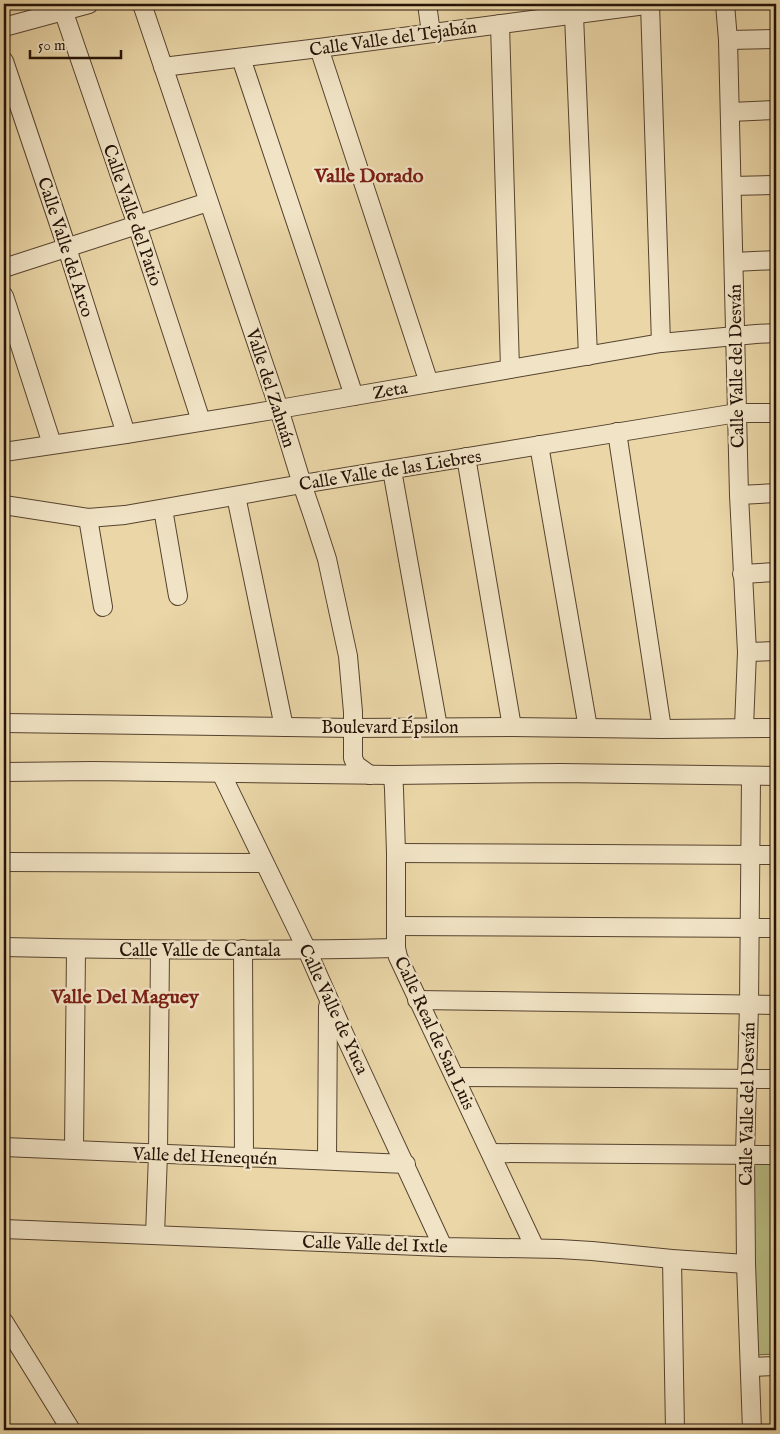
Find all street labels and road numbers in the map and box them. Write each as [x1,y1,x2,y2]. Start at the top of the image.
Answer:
street label: Calle Valle del Tejabán [308,16,479,63]
street label: Calle Valle del Patio [97,142,167,290]
street label: Calle Valle del Arco [31,175,98,321]
street label: Calle Valle del Desván [725,283,750,448]
street label: Valle del Zahuán [239,325,300,451]
street label: Zeta [371,377,410,406]
street label: Calle Valle de las Liebres [297,446,483,497]
street label: Boulevard Épsilon [321,715,459,740]
street label: Calle Valle de Cantala [119,940,281,963]
street label: Calle Valle de Yuca [292,941,373,1079]
street label: Calle Real de San Luis [388,953,479,1114]
street label: Calle Valle del Desván [736,1021,761,1186]
street label: Valle del Henequén [131,1143,278,1172]
street label: Calle Valle del Ixtle [302,1231,448,1260]

